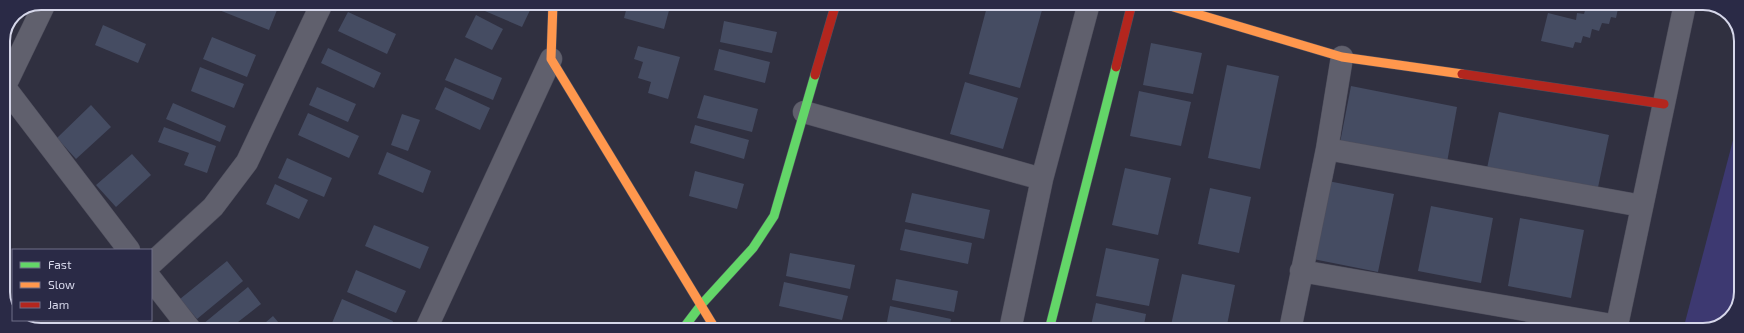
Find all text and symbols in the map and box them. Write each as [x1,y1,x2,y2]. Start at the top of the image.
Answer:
legend [12,249,152,321]
text: Fast [48,257,72,271]
text: Slow [48,277,75,291]
text: Jam [48,297,69,311]

